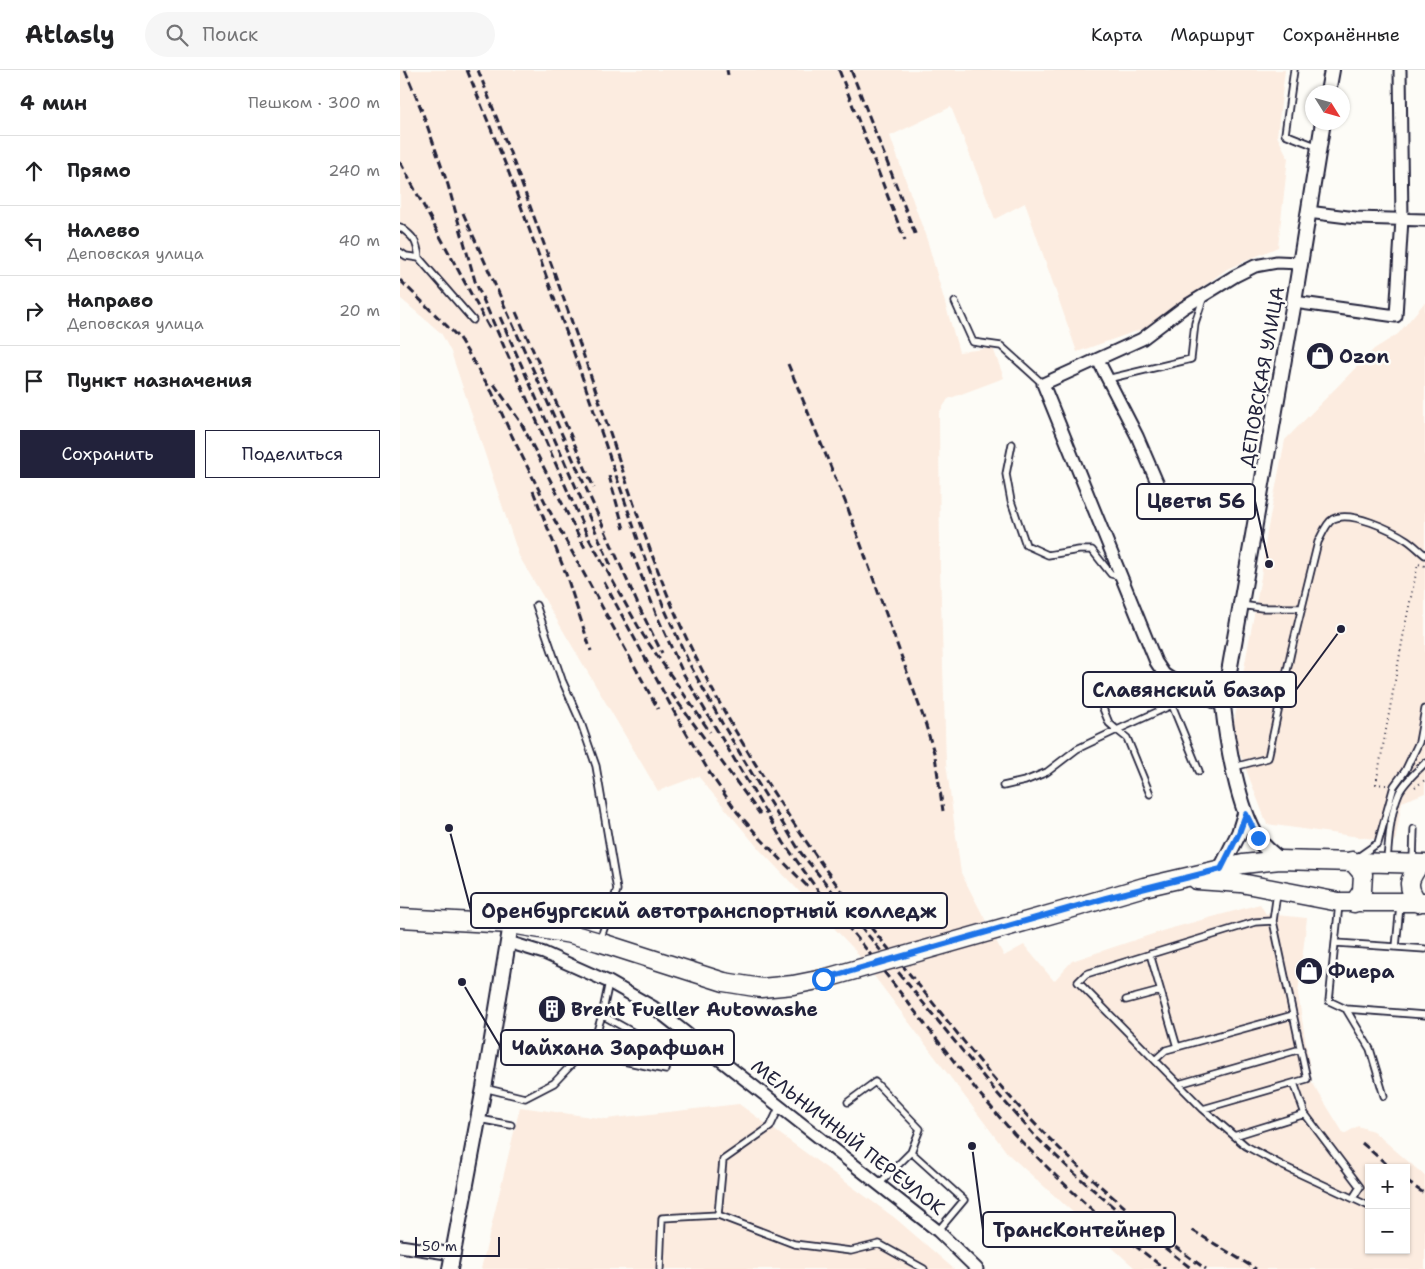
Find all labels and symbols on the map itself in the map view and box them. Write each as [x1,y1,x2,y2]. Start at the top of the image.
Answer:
north arrow [1305,85,1350,130]
street label: ДЕПОВСКАЯ УЛИЦА [1234,284,1290,469]
shop icon: Ozon [1305,341,1335,371]
place label: Ozon [1339,344,1389,369]
callout: Цветы 56 [1137,484,1255,519]
text: Цветы 56 [1147,488,1245,514]
callout: Славянский базар [1083,672,1296,707]
text: Славянский базар [1092,677,1286,703]
route end [1247,827,1270,850]
callout: Оренбургский автотранспортный колледж [471,893,947,928]
text: Оренбургский автотранспортный колледж [481,898,937,924]
shop icon: Фиера [1294,956,1324,986]
place label: Фиера [1328,959,1394,984]
route start [812,968,835,991]
building icon: Brent Fueller Autowashe [537,994,567,1024]
place label: Brent Fueller Autowashe [571,997,818,1022]
callout: Чайхана Зарафшан [501,1030,734,1065]
text: Чайхана Зарафшан [512,1035,724,1061]
street label: МЕЛЬНИЧНЫЙ ПЕРЕУЛОК [746,1053,950,1221]
callout: ТрансКонтейнер [983,1212,1175,1247]
text: ТрансКонтейнер [993,1217,1165,1243]
scale bar [415,1234,500,1257]

